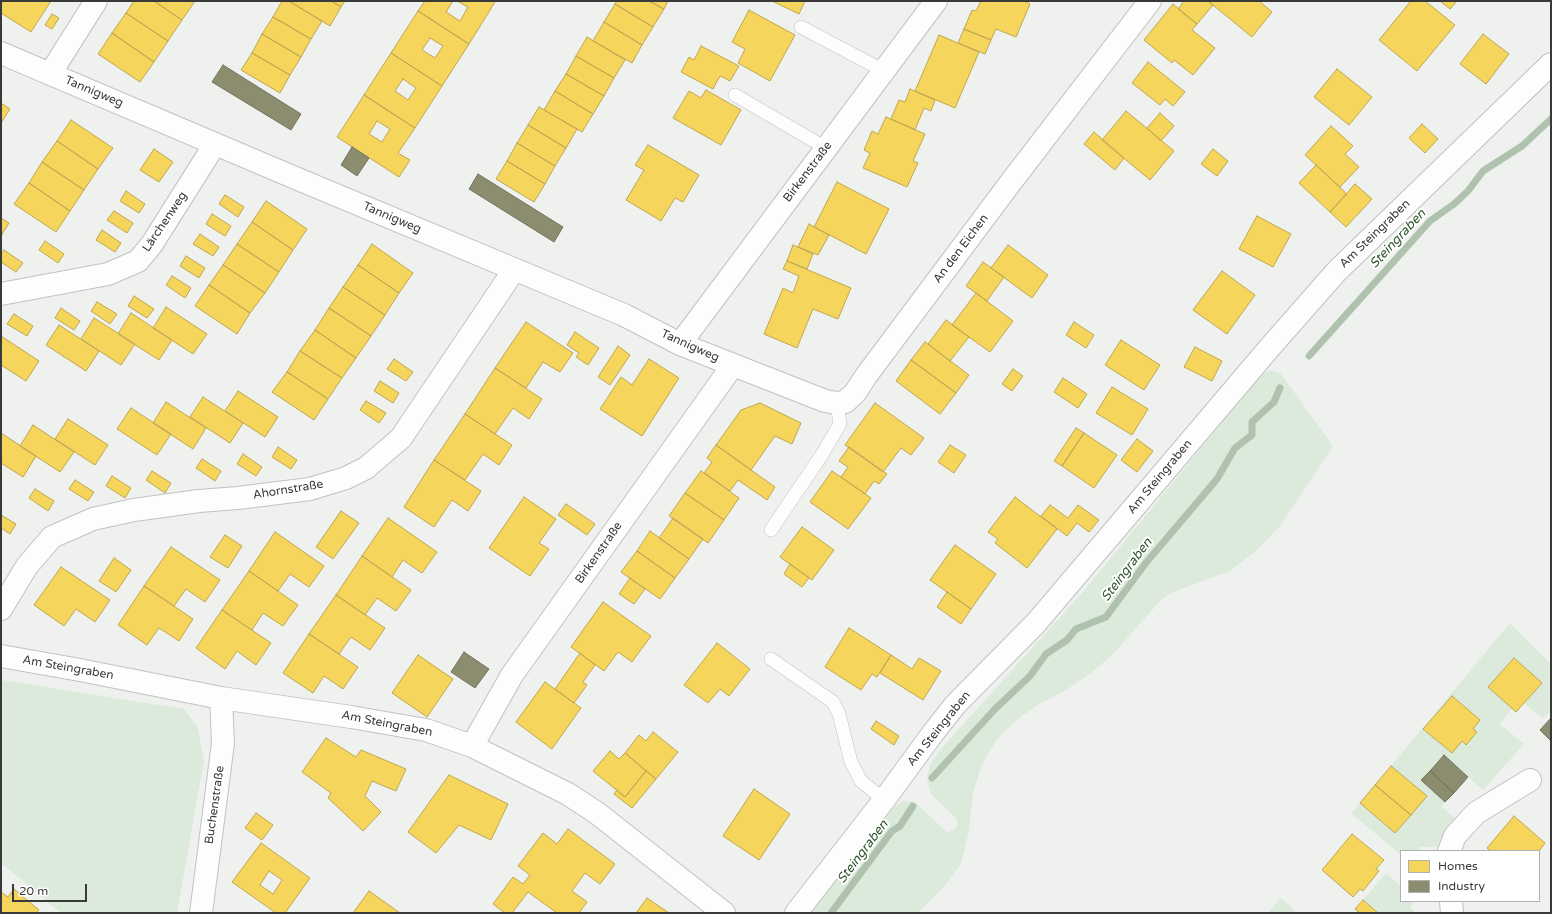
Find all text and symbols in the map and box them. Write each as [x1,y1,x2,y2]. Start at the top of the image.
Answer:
street label: Tannigweg [63,73,125,111]
street label: Birkenstraße [781,139,835,205]
street label: Lärchenweg [140,189,190,255]
street label: Am Steingraben [1337,197,1413,271]
street label: Tannigweg [361,199,423,237]
water label: Steingraben [1367,206,1429,272]
street label: An den Eichen [930,212,992,286]
street label: Tannigweg [659,327,721,365]
street label: Am Steingraben [1125,437,1195,517]
street label: Ahornstraße [252,477,324,503]
street label: Birkenstraße [572,519,626,587]
water label: Steingraben [1098,535,1156,605]
street label: Am Steingraben [21,653,115,683]
street label: Am Steingraben [904,689,974,769]
street label: Am Steingraben [340,708,434,740]
street label: Buchenstraße [202,765,228,845]
water label: Steingraben [834,817,892,887]
legend [1400,850,1540,902]
text: Homes [1438,859,1478,873]
scale bar [14,876,89,902]
text: Industry [1438,879,1485,893]
text: 20 m [19,884,48,898]

